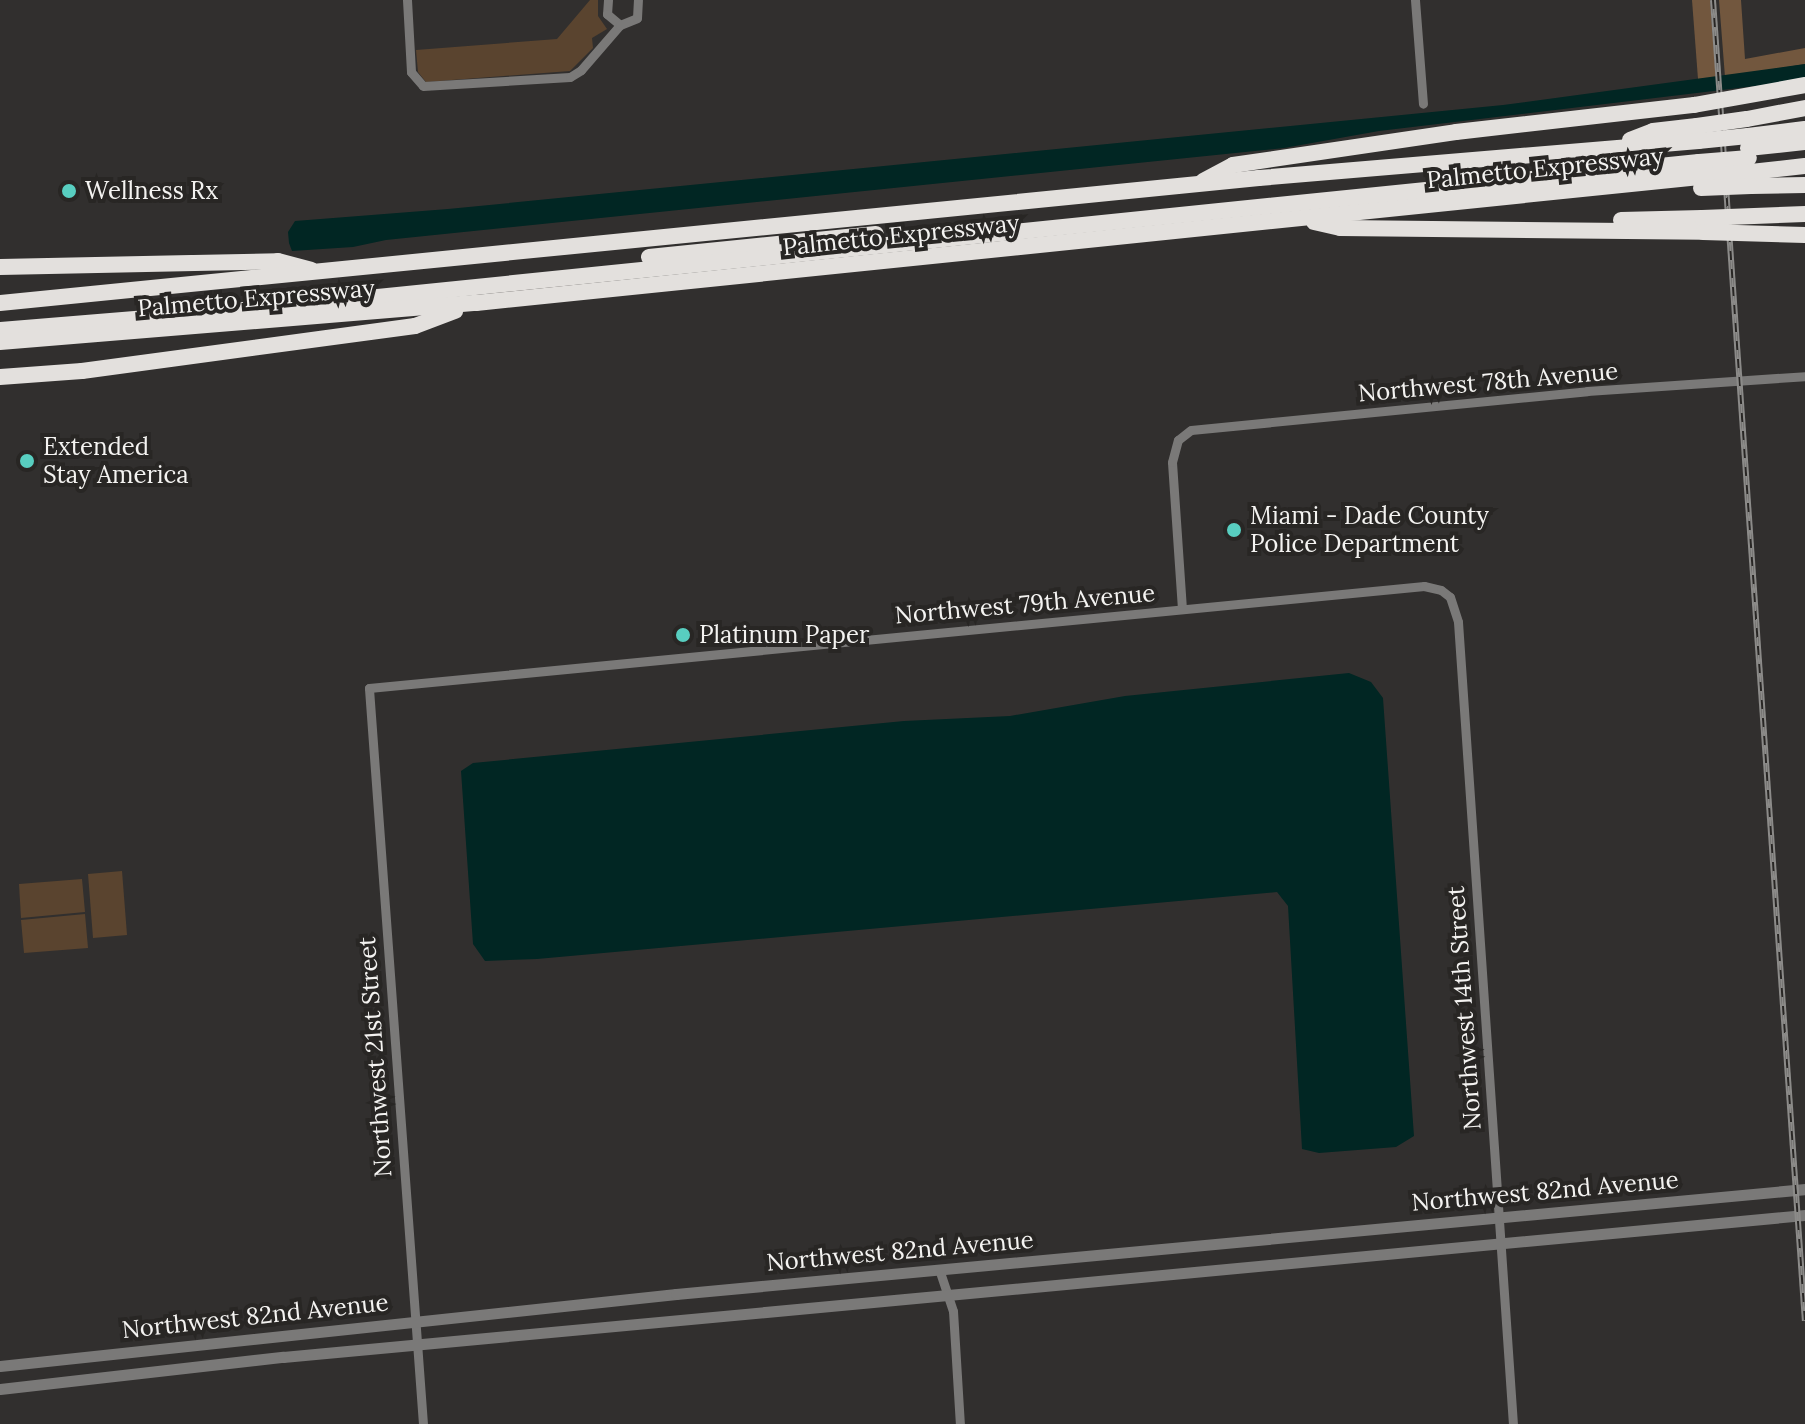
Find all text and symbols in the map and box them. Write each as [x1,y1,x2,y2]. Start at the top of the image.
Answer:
street label: Palmetto Expressway [1425,141,1665,195]
place label: Wellness Rx [85,177,218,205]
marker: Wellness Rx [60,182,78,200]
street label: Palmetto Expressway [781,208,1021,262]
street label: Palmetto Expressway [136,273,376,323]
street label: Northwest 78th Avenue [1357,356,1619,408]
place label: Extended Stay America [43,433,189,489]
marker: Extended Stay America [18,452,36,470]
place label: Miami - Dade County Police Department [1250,502,1489,558]
marker: Miami - Dade County Police Department [1225,521,1243,539]
street label: Northwest 79th Avenue [894,578,1156,630]
place label: Platinum Paper [699,621,869,649]
marker: Platinum Paper [674,626,692,644]
street label: Northwest 14th Street [1441,885,1487,1131]
street label: Northwest 21st Street [352,936,398,1178]
street label: Northwest 82nd Avenue [1410,1165,1680,1217]
street label: Northwest 82nd Avenue [765,1225,1035,1277]
street label: Northwest 82nd Avenue [120,1288,390,1344]

